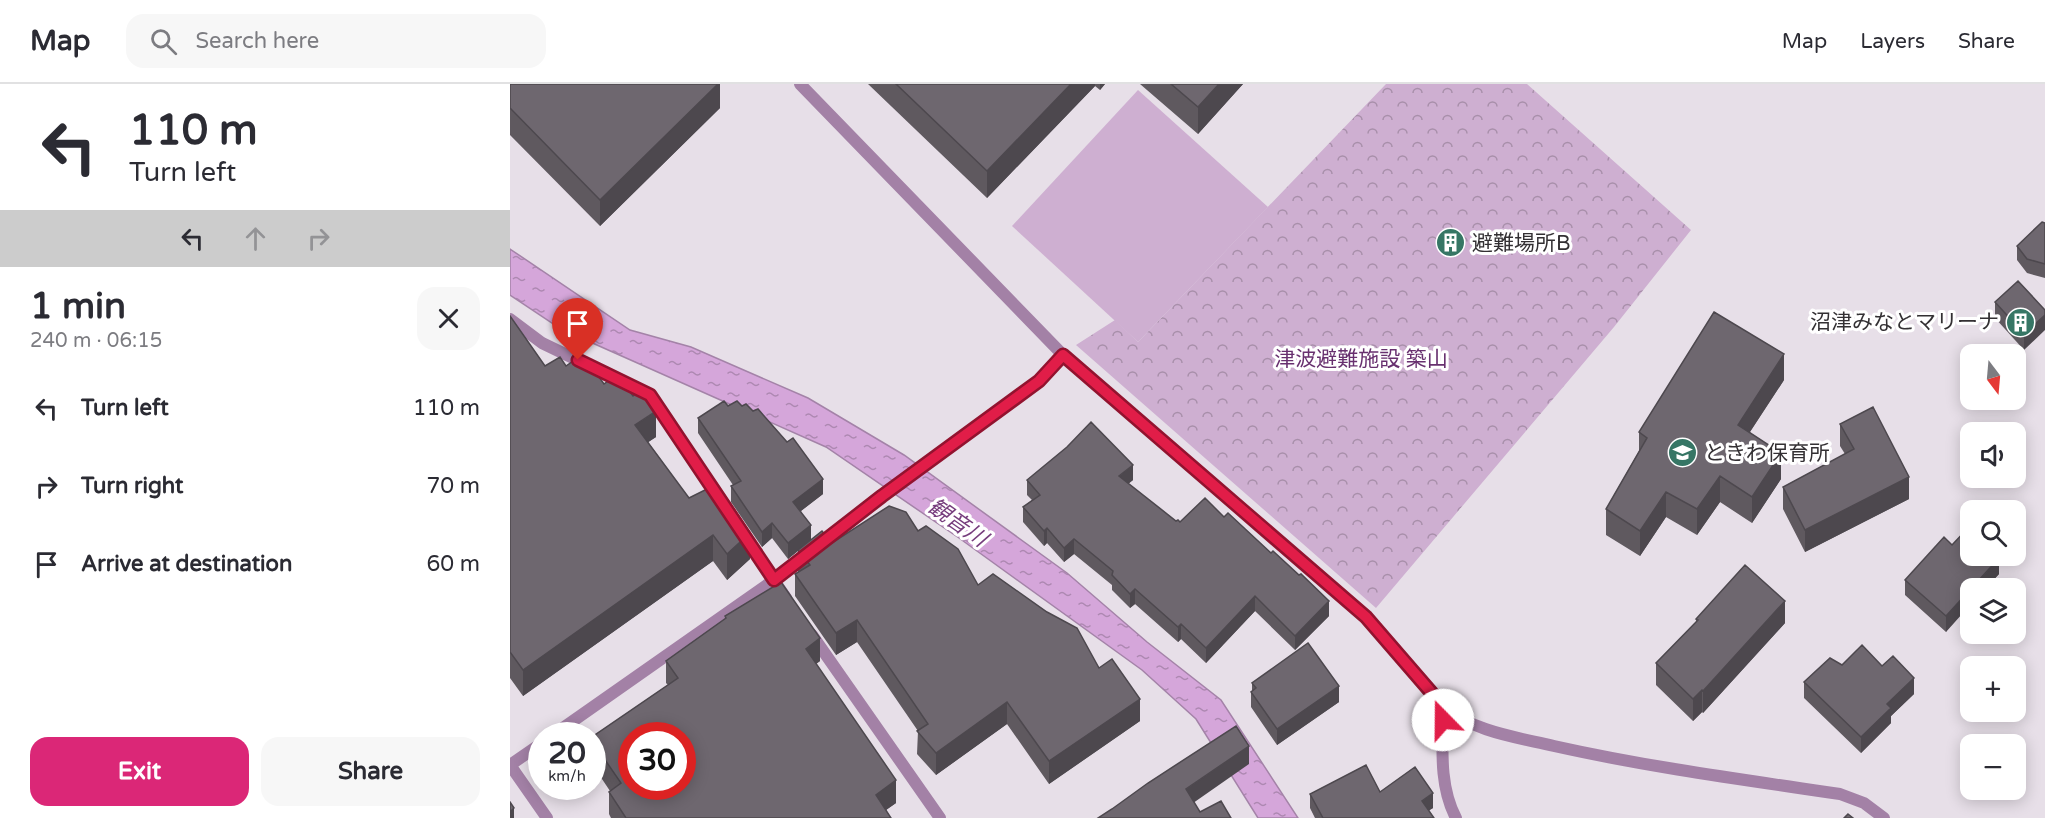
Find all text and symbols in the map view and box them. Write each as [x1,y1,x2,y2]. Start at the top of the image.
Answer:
search box [126,14,546,68]
text: Map [30,24,90,58]
icon: search [147,25,180,58]
text: Search here [195,28,319,54]
text: Map [1782,29,1827,54]
text: Layers [1860,29,1925,54]
text: Share [1958,29,2015,54]
text: 110 m [129,105,258,156]
icon: left [30,108,108,186]
text: Turn left [129,156,236,189]
icon: left [176,222,209,255]
icon: ahead [239,222,272,255]
icon: right [302,222,335,255]
building icon: 避難場所B [1435,227,1467,259]
place label: 避難場所B [1472,231,1571,256]
text: 1 min [30,285,126,328]
button: close [417,287,480,350]
pin [552,298,603,360]
building icon: 沼津みなとマリーナ [2004,306,2036,338]
icon: arrive [561,307,594,340]
place label: 沼津みなとマリーナ [1810,310,1999,335]
text: 240 m · 06:15 [30,329,162,353]
north arrow [1960,344,2026,410]
map controls [1960,344,2026,800]
park label: 津波避難施設 築山 [1274,347,1448,372]
icon: left [30,392,63,425]
text: Turn left [81,395,169,421]
text: 110 m [413,395,480,421]
button: sound [1960,422,2026,488]
school or university icon: ときわ保育所 [1667,437,1699,469]
place label: ときわ保育所 [1704,441,1830,466]
icon: right [30,470,63,503]
text: Turn right [81,473,183,499]
text: 70 m [426,473,480,499]
water label: 観音川 [923,493,994,554]
button: search [1960,500,2026,566]
icon: arrive [30,548,63,581]
text: Arrive at destination [81,551,292,577]
text: 60 m [426,551,480,577]
button: layers [1960,578,2026,644]
button: + [1960,656,2026,722]
position arrow [1411,688,1475,752]
speed limit sign: 30 [618,722,696,800]
button: − [1960,734,2026,800]
text: 20 [548,735,586,772]
button: Exit [30,737,249,806]
button: Share [261,737,480,806]
text: km/h [548,767,586,785]

